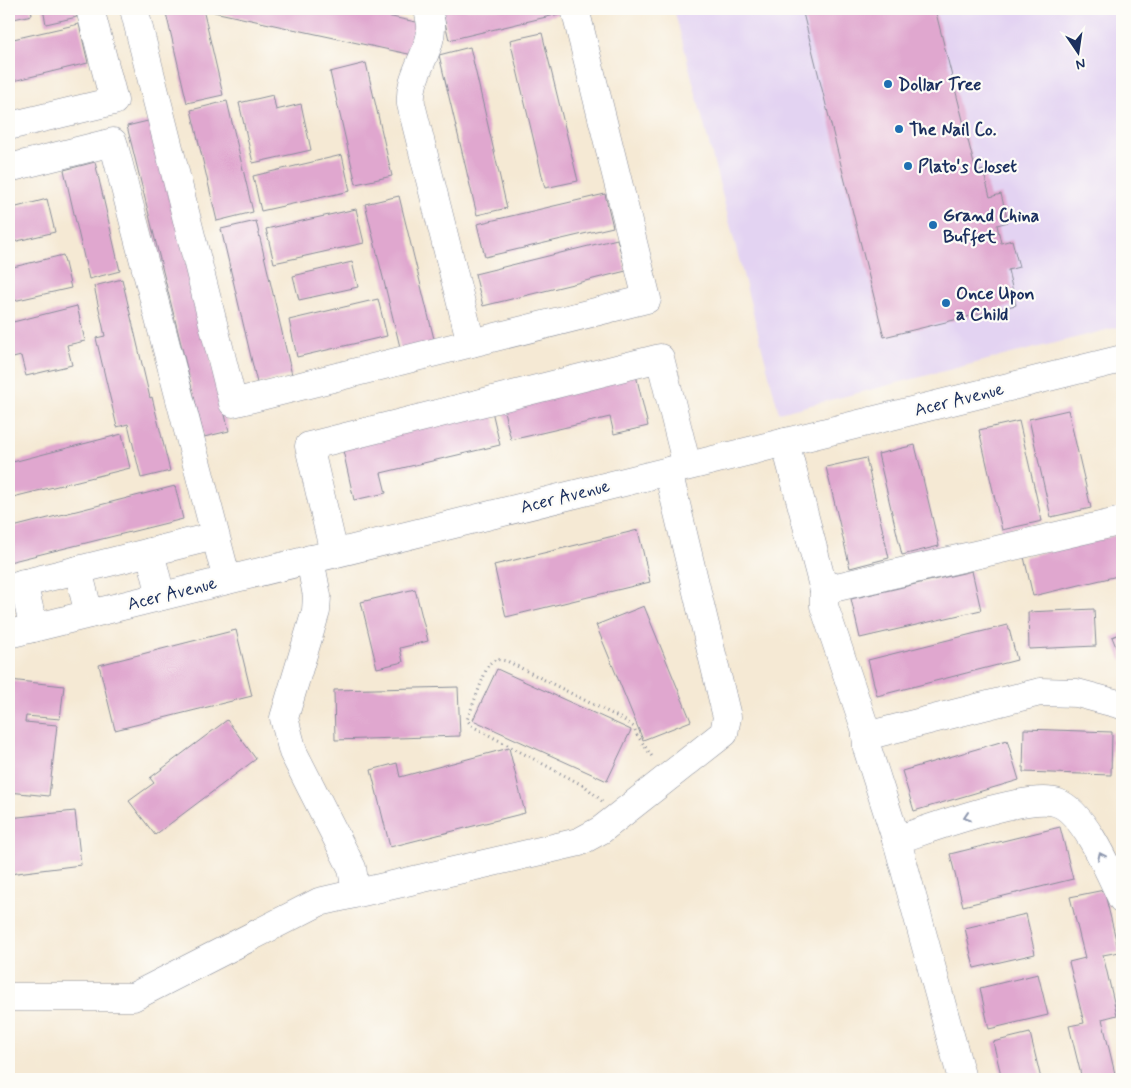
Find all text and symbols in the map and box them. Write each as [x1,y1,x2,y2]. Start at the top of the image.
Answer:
north arrow [1054,28,1104,78]
text: N [1074,54,1087,74]
place label: Dollar Tree [898,73,981,97]
marker: Dollar Tree [882,78,894,90]
place label: The Nail Co. [909,118,997,142]
marker: The Nail Co. [893,123,905,135]
place label: Plato's Closet [918,155,1017,179]
marker: Plato's Closet [902,160,914,172]
place label: Grand China Buffet [943,204,1040,249]
marker: Grand China Buffet [927,219,939,231]
place label: Once Upon a Child [956,282,1035,327]
marker: Once Upon a Child [940,297,952,309]
street label: Acer Avenue [912,377,1007,423]
street label: Acer Avenue [518,474,613,520]
street label: Acer Avenue [125,571,220,617]
one-way arrow [963,811,971,821]
one-way arrow [1097,852,1107,861]

